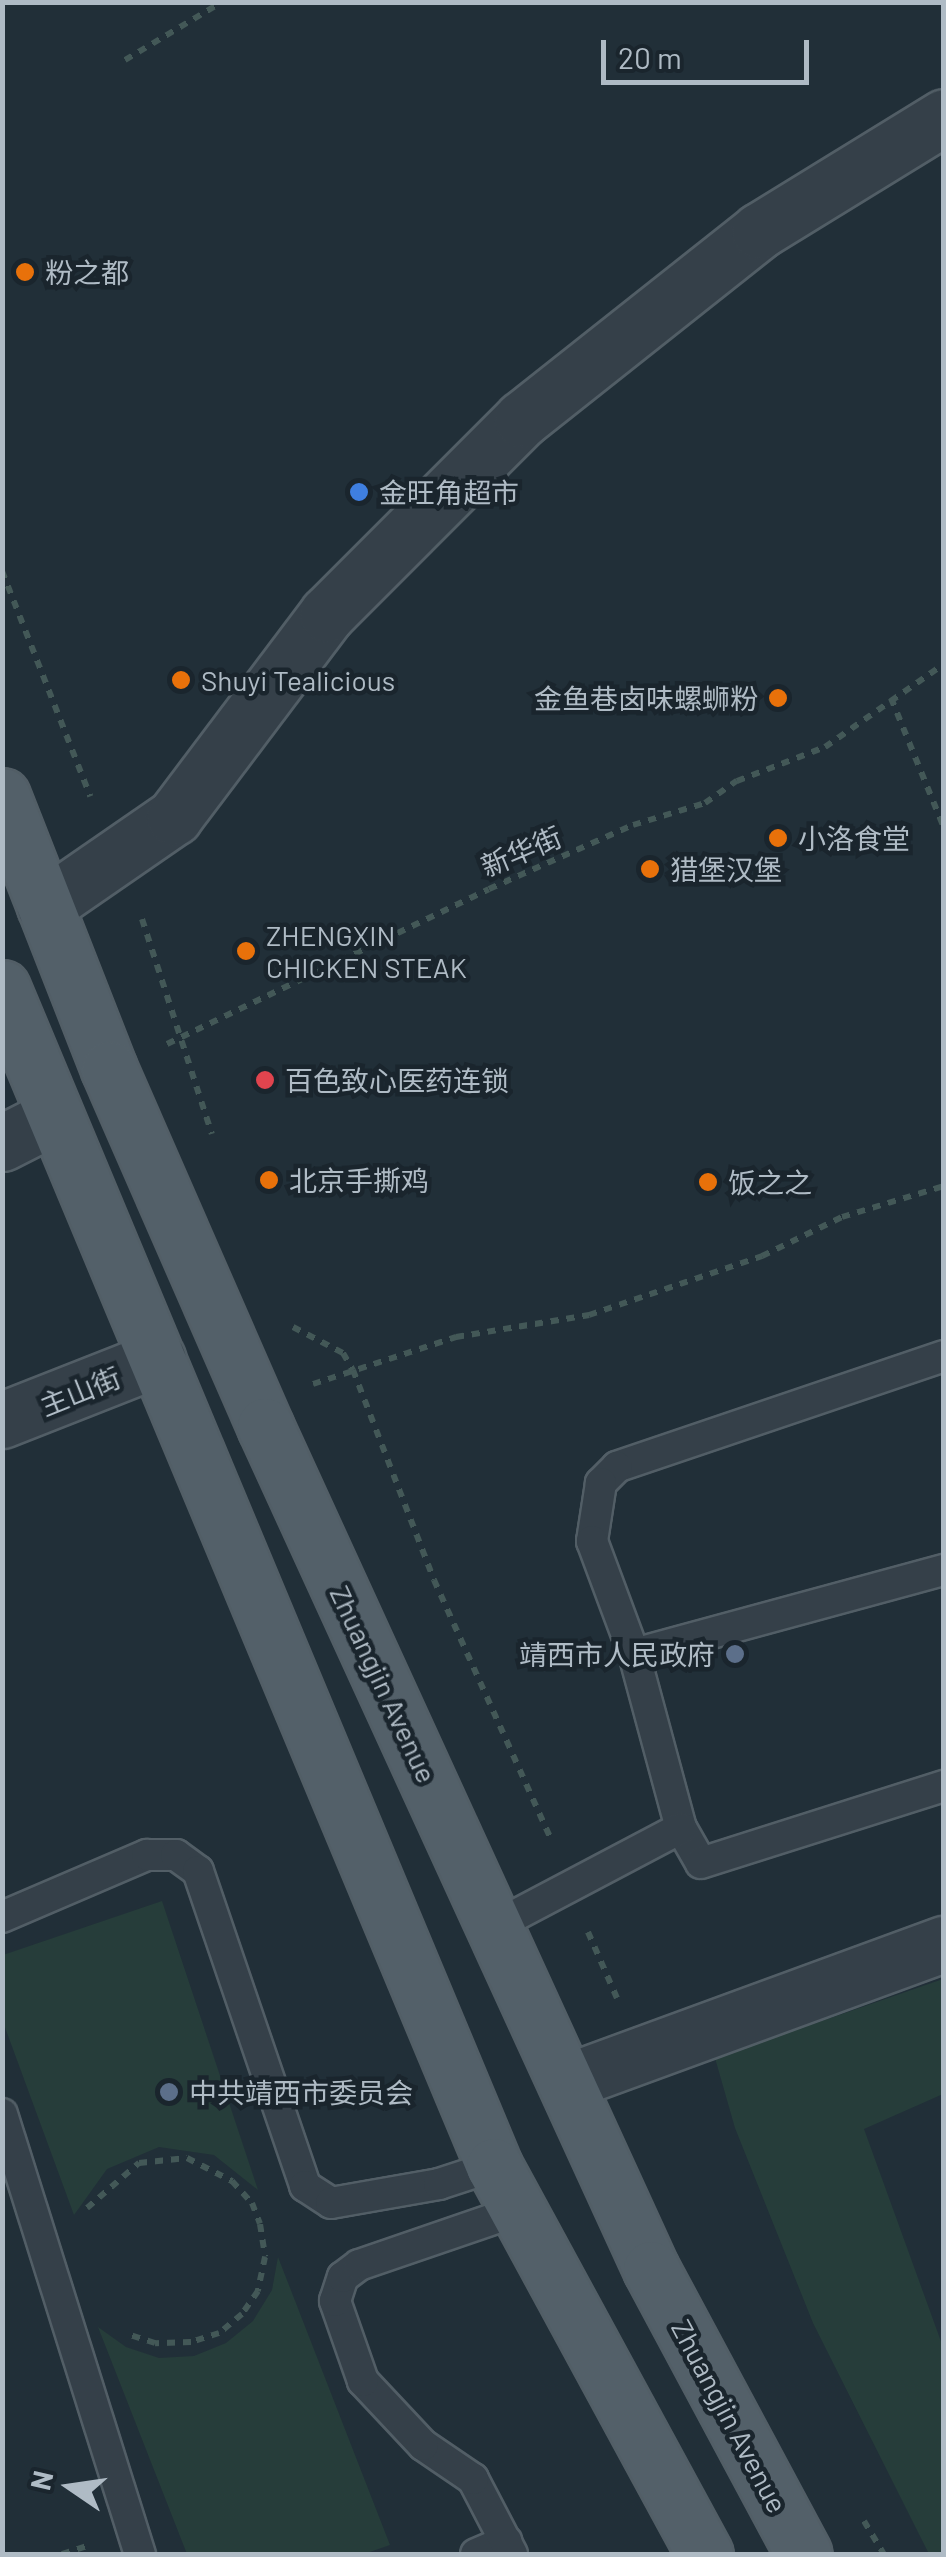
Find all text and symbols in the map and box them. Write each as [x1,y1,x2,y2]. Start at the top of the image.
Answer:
scale bar [606,20,814,82]
text: 20 m [618,39,682,75]
place label: 粉之都 [45,255,129,289]
marker: 粉之都 [14,261,36,283]
place label: 金旺角超市 [379,475,519,509]
marker: 金旺角超市 [348,481,370,503]
place label: Shuyi Tealicious [201,663,395,697]
marker: Shuyi Tealicious [170,669,192,691]
place label: 金鱼巷卤味螺蛳粉 [534,681,758,715]
marker: 金鱼巷卤味螺蛳粉 [767,687,789,709]
street label: 新华街 [476,819,566,883]
place label: 小洛食堂 [798,821,910,855]
marker: 小洛食堂 [767,827,789,849]
place label: 猎堡汉堡 [670,852,782,886]
marker: 猎堡汉堡 [639,858,661,880]
place label: ZHENGXIN CHICKEN STEAK [266,918,467,984]
marker: ZHENGXIN CHICKEN STEAK [235,940,257,962]
place label: 百色致心医药连锁 [285,1063,509,1097]
marker: 百色致心医药连锁 [254,1069,276,1091]
place label: 北京手撕鸡 [289,1163,429,1197]
place label: 饭之之 [728,1165,812,1199]
marker: 北京手撕鸡 [258,1169,280,1191]
marker: 饭之之 [697,1171,719,1193]
street label: 主山街 [35,1360,125,1422]
street label: Zhuangjin Avenue [324,1580,444,1788]
place label: 靖西市人民政府 [519,1637,715,1671]
marker: 靖西市人民政府 [724,1643,746,1665]
place label: 中共靖西市委员会 [189,2075,413,2109]
marker: 中共靖西市委员会 [158,2081,180,2103]
street label: Zhuangjin Avenue [665,2314,795,2518]
north arrow [20,2437,120,2537]
text: N [22,2467,59,2493]

